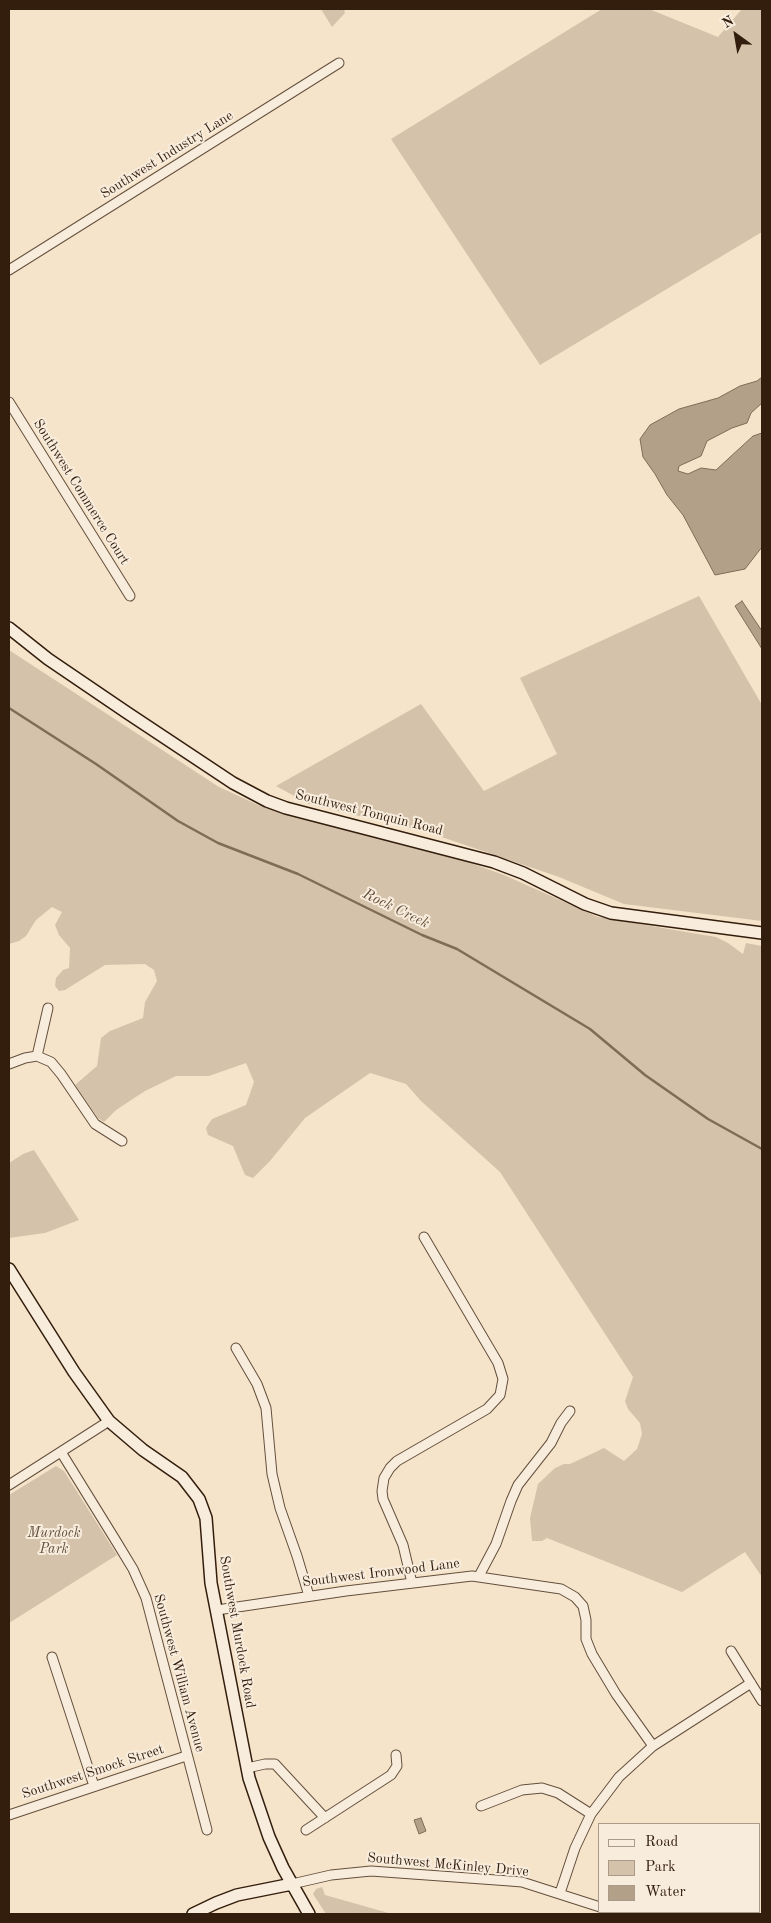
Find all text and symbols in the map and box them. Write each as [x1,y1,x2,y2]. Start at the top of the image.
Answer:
north arrow [711,10,761,60]
text: N [720,14,736,31]
street label: Southwest Industry Lane [98,107,236,203]
street label: Southwest Commerce Court [29,416,133,568]
street label: Southwest Tonquin Road [293,787,445,839]
water label: Rock Creek [360,885,432,933]
park label: Murdock Park [27,1525,81,1558]
street label: Southwest Murdock Road [215,1554,259,1710]
street label: Southwest Ironwood Lane [301,1555,461,1591]
street label: Southwest William Avenue [150,1592,208,1754]
street label: Southwest Smock Street [20,1741,166,1803]
legend [598,1823,761,1913]
text: Road [645,1835,678,1850]
street label: Southwest McKinley Drive [367,1850,529,1880]
text: Park [645,1860,676,1875]
text: Water [645,1885,686,1900]

